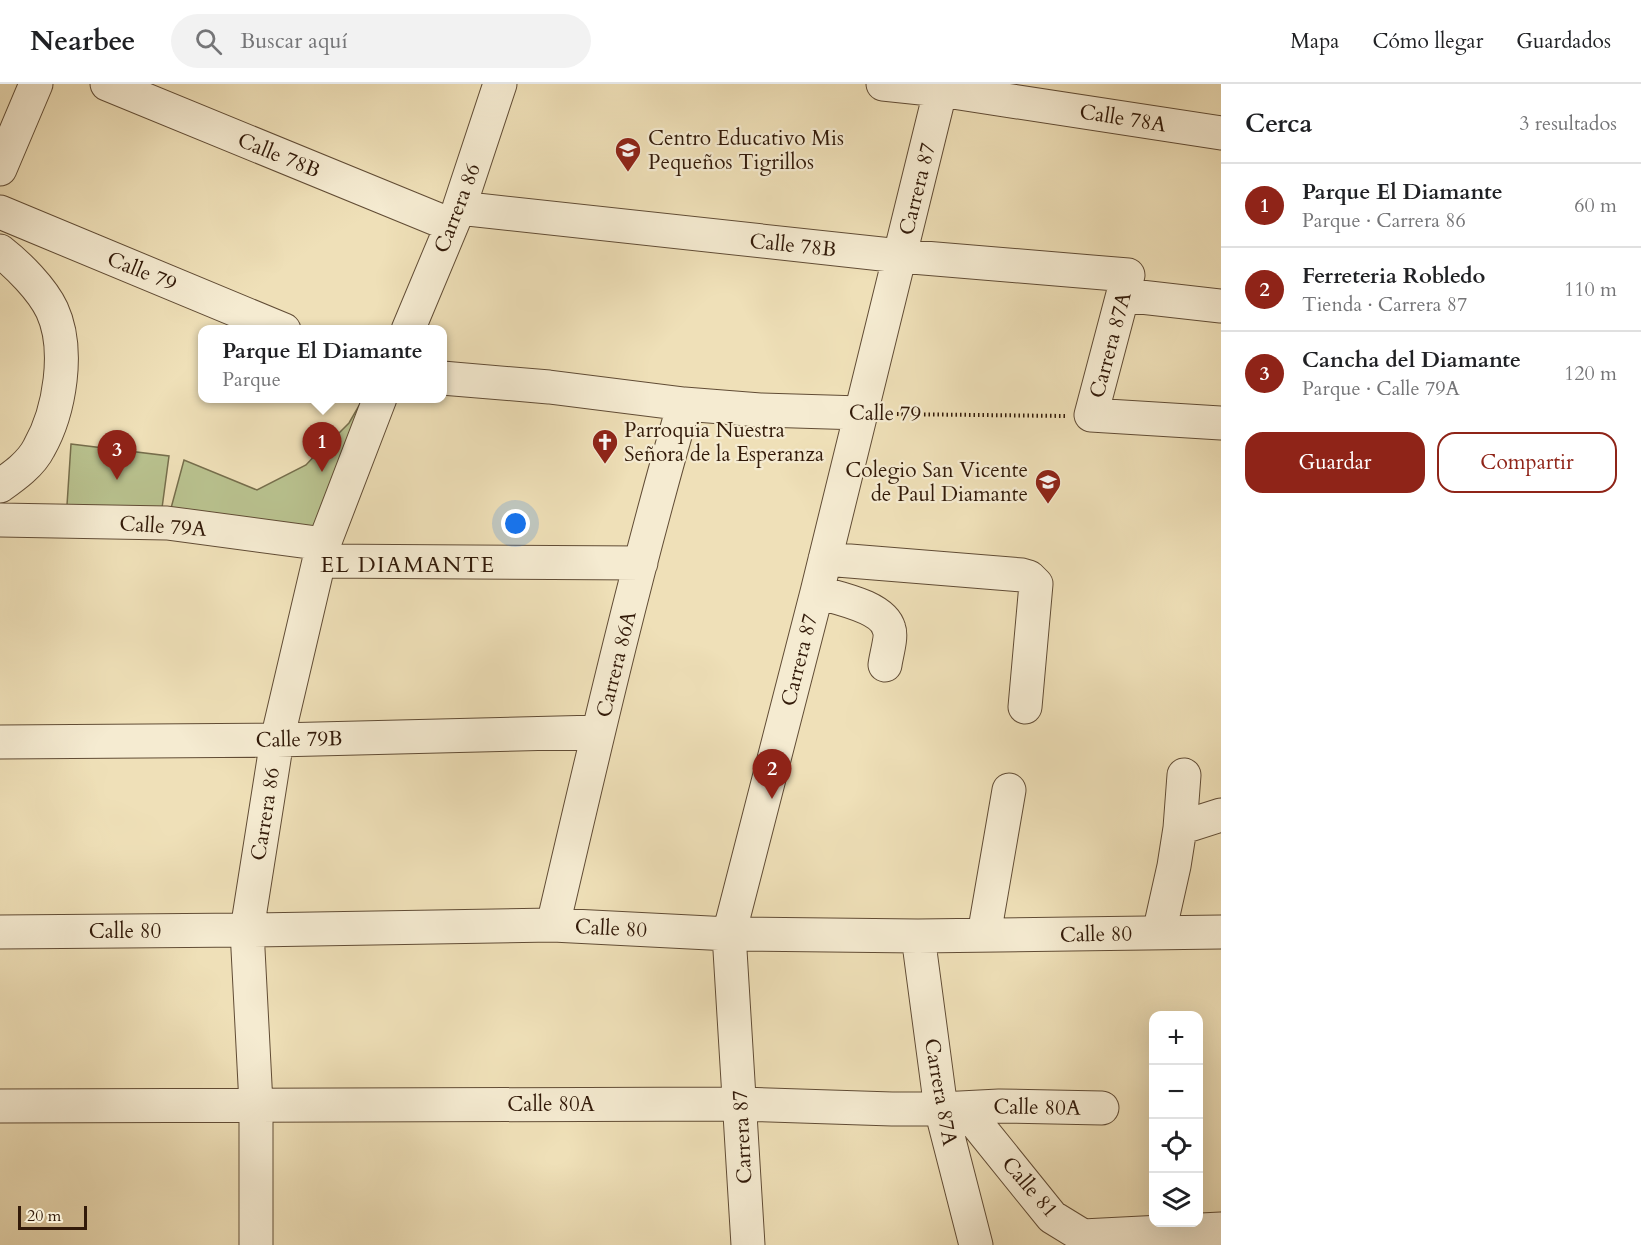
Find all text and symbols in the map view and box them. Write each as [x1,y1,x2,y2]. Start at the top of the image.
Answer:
search box [171,14,591,68]
text: Nearbee [30,22,135,60]
icon: search [192,25,225,58]
text: Buscar aquí [240,26,348,56]
text: Mapa [1290,27,1339,56]
text: Cómo llegar [1372,27,1483,56]
text: Guardados [1516,27,1611,56]
street label: Calle 78A [1077,97,1168,140]
text: Cerca [1245,106,1312,141]
text: 3 resultados [1519,110,1617,137]
place label: Centro Educativo Mis Pequeños Tigrillos [648,124,844,177]
street label: Calle 78B [233,126,324,185]
school or university icon: Centro Educativo Mis Pequeños Tigrillos [613,135,643,173]
street label: Carrera 87 [892,140,943,238]
street label: Carrera 86 [427,159,488,257]
text: Parque El Diamante [1302,177,1503,207]
text: 1 [1259,192,1270,219]
text: 60 m [1574,192,1617,219]
text: Parque · Carrera 86 [1302,207,1466,234]
street label: Calle 78B [748,227,838,264]
street label: Calle 79 [103,244,181,299]
text: Ferreteria Robledo [1302,261,1485,291]
text: 2 [1259,276,1270,303]
text: 110 m [1564,276,1617,303]
street label: Carrera 87A [1082,289,1139,401]
text: Tienda · Carrera 87 [1302,291,1467,318]
popup [198,325,447,403]
text: Parque El Diamante [222,336,423,366]
text: Cancha del Diamante [1302,345,1521,375]
text: 3 [1259,360,1270,387]
text: 120 m [1564,360,1617,387]
text: Parque [222,366,281,393]
text: Parque · Calle 79A [1302,375,1460,402]
street label: Calle 79 [848,398,922,429]
place label: Parroquia Nuestra Señora de la Esperanza [624,416,824,469]
pin: 1 [302,422,342,472]
church icon: Parroquia Nuestra Señora de la Esperanza [590,427,620,465]
pin: 3 [98,430,136,480]
button: Guardar [1245,432,1425,493]
button: Compartir [1437,432,1617,493]
place label: Colegio San Vicente de Paul Diamante [845,456,1028,509]
school or university icon: Colegio San Vicente de Paul Diamante [1033,467,1063,505]
street label: Calle 79A [118,509,208,544]
your location [501,509,530,538]
district label: EL DIAMANTE [320,550,496,580]
street label: Carrera 86A [589,608,644,720]
street label: Carrera 87 [774,611,825,709]
street label: Calle 79B [255,724,343,755]
pin: 2 [752,750,792,799]
street label: Carrera 86 [244,765,287,863]
street label: Calle 80 [574,912,648,945]
street label: Calle 80 [89,917,161,946]
street label: Calle 80 [1060,919,1133,950]
map controls [1149,1011,1203,1227]
button: + [1149,1011,1203,1065]
street label: Carrera 87A [917,1036,964,1148]
button: − [1149,1065,1203,1119]
street label: Carrera 87 [726,1089,759,1185]
street label: Calle 80A [507,1090,595,1119]
street label: Calle 80A [993,1092,1081,1123]
button: locate [1149,1119,1203,1173]
street label: Calle 81 [995,1150,1064,1224]
button: layers [1149,1173,1203,1227]
scale bar [18,1203,87,1230]
text: 20 m [27,1205,61,1227]

